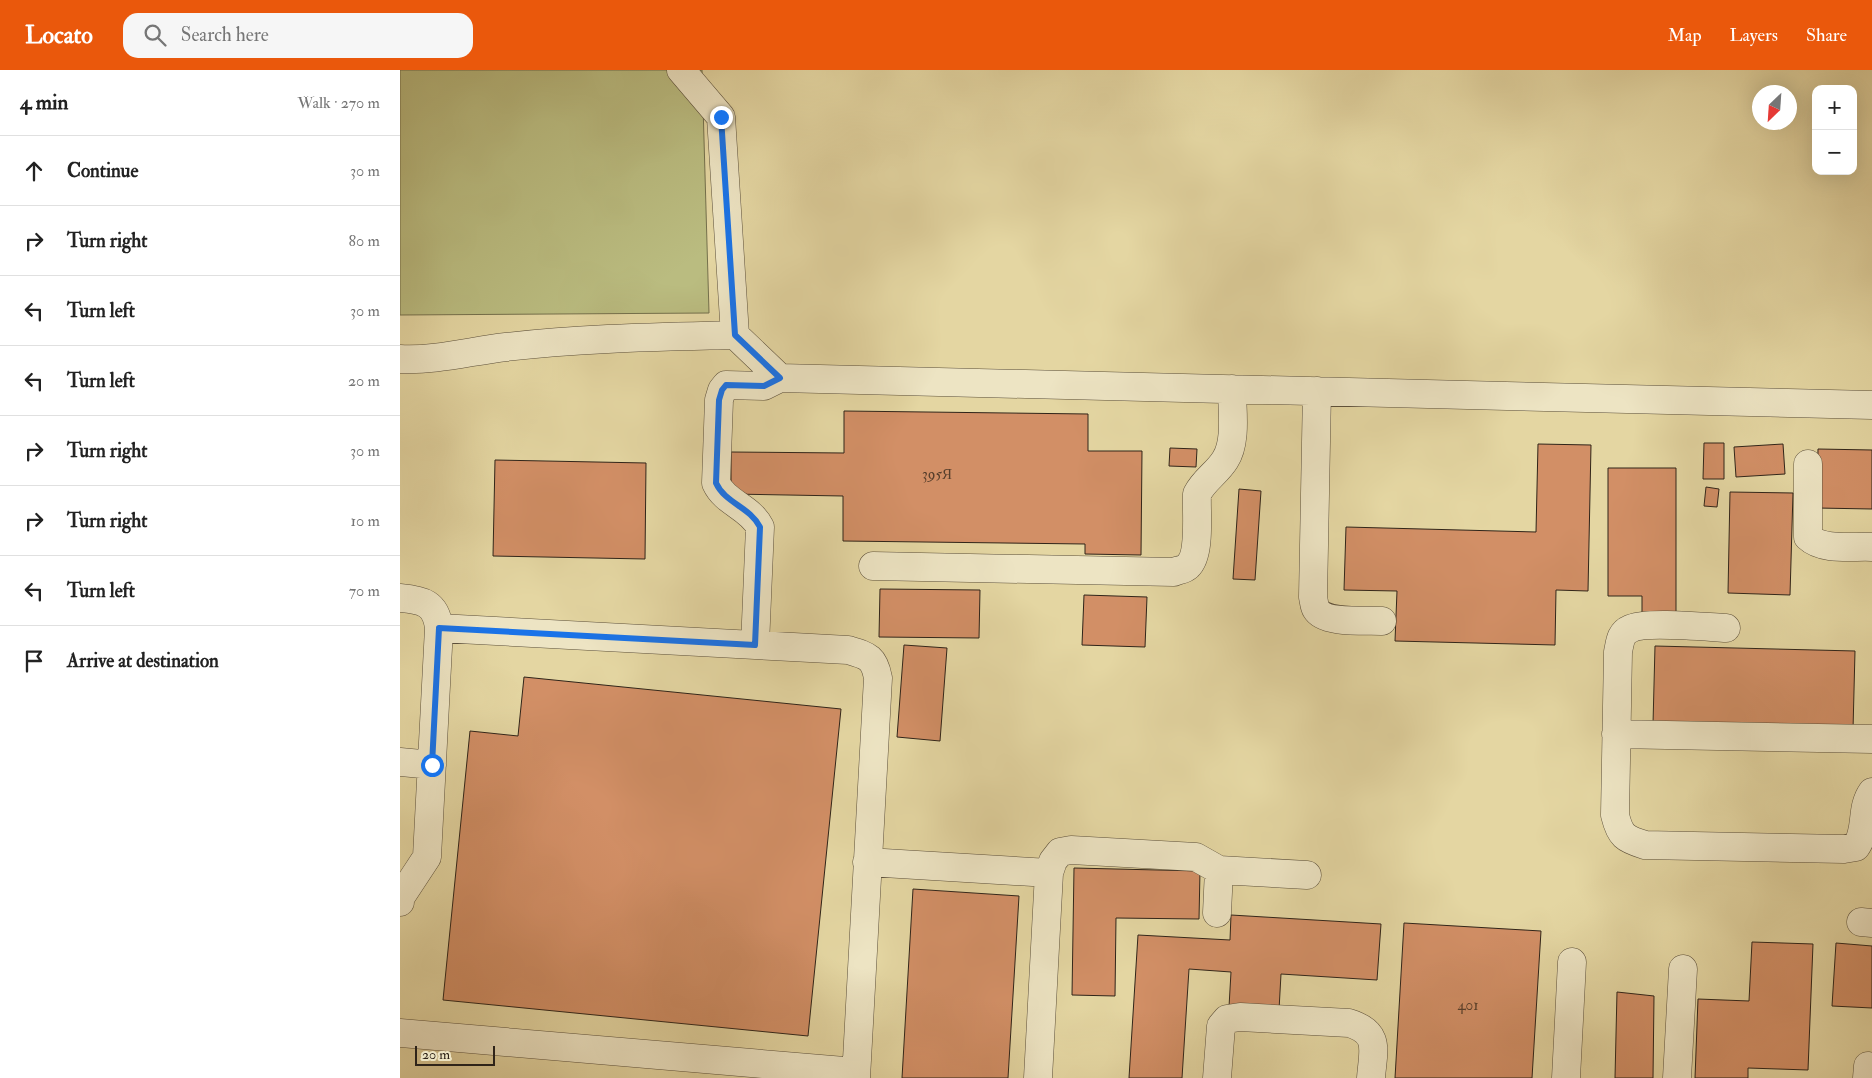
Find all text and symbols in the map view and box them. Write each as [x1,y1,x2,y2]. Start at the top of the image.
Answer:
search box [123,13,473,58]
text: Locato [25,20,93,51]
icon: search [141,21,169,49]
text: Search here [181,23,269,47]
text: Map [1668,24,1702,47]
text: Layers [1730,24,1778,47]
text: Share [1806,24,1847,47]
north arrow [1752,85,1797,130]
map controls [1812,85,1857,175]
button: + [1812,85,1857,130]
text: 4 min [20,89,68,116]
text: Walk · 270 m [298,93,380,113]
route end [710,106,733,129]
button: − [1812,130,1857,175]
icon: ahead [20,157,48,185]
text: Continue [67,159,138,183]
text: 30 m [350,161,380,181]
icon: right [20,227,48,255]
text: Turn right [67,229,147,253]
text: 80 m [349,231,380,251]
icon: left [20,297,48,325]
text: Turn left [67,299,135,323]
text: 30 m [350,301,380,321]
icon: left [20,367,48,395]
text: Turn left [67,369,135,393]
text: 20 m [348,371,380,391]
icon: right [20,437,48,465]
text: Turn right [67,439,147,463]
text: 30 m [350,441,380,461]
house number: 395Я [922,465,952,484]
icon: right [20,507,48,535]
text: Turn right [67,509,147,533]
text: 10 m [350,511,380,531]
icon: left [20,577,48,605]
text: Turn left [67,579,135,603]
text: 70 m [349,581,380,601]
icon: arrive [20,647,48,675]
text: Arrive at destination [67,649,219,673]
route start [421,754,444,777]
house number: 401 [1457,996,1479,1015]
scale bar [415,1043,495,1066]
text: 20 m [422,1046,450,1063]

